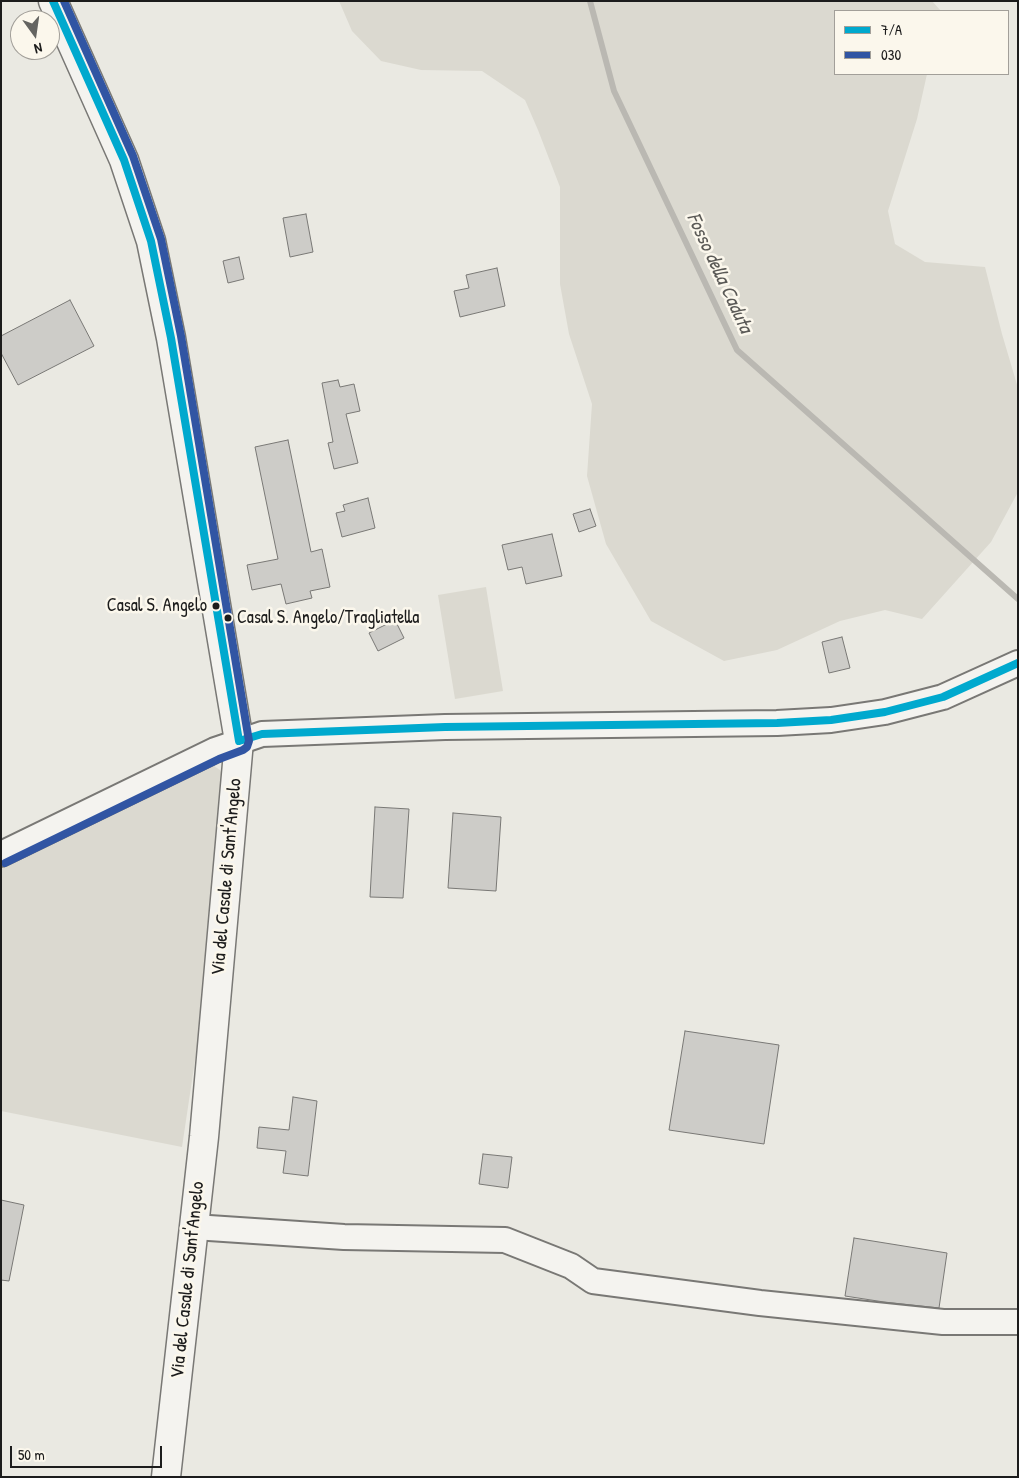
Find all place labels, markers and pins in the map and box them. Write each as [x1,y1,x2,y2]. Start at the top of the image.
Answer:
place label: Casal S. Angelo [107,595,207,617]
marker: Casal S. Angelo [211,601,221,611]
place label: Casal S. Angelo/Tragliatella [237,607,419,629]
marker: Casal S. Angelo/Tragliatella [223,613,233,623]

